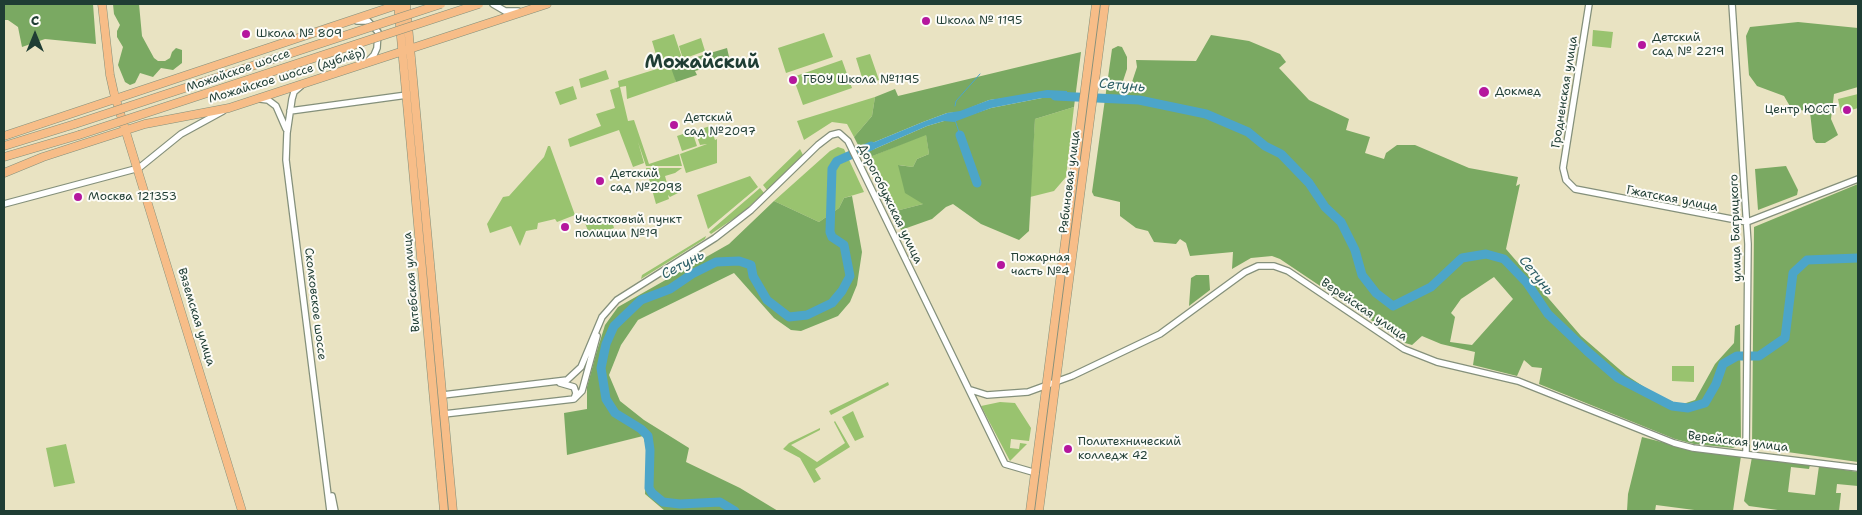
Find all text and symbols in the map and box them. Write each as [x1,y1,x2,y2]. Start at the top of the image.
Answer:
north arrow [10,10,60,60]
text: С [31,11,39,29]
place label: Школа № 1195 [936,14,1022,28]
marker: Школа № 1195 [920,15,932,27]
place label: Школа № 809 [256,27,342,41]
marker: Школа № 809 [240,28,252,40]
place label: Детский сад № 2219 [1652,31,1724,59]
street label: Гродненская улица [1549,35,1581,149]
marker: Детский сад № 2219 [1636,39,1648,51]
street label: Можайское шоссе (дублёр) [207,45,367,107]
street label: Можайское шоссе [184,46,292,96]
district label: Можайский [645,52,759,74]
place label: ГБОУ Школа №1195 [803,73,919,87]
marker: ГБОУ Школа №1195 [787,74,799,86]
water label: Сетунь [1098,76,1146,96]
marker: Докмед [1477,85,1491,99]
place label: Докмед [1495,85,1541,99]
place label: Центр ЮССТ [1765,103,1837,117]
marker: Центр ЮССТ [1841,104,1853,116]
place label: Детский сад №2097 [684,111,756,139]
marker: Детский сад №2097 [668,119,680,131]
street label: Рябиновая улица [1057,130,1083,234]
street label: Дорогобужская улица [855,142,925,266]
place label: Детский сад №2098 [610,167,682,195]
street label: улица Багрицкого [1727,174,1745,282]
marker: Детский сад №2098 [594,175,606,187]
street label: Гжатская улица [1625,183,1719,215]
place label: Москва 121353 [88,190,177,204]
marker: Москва 121353 [72,191,84,203]
place label: Участковый пункт полиции №19 [575,213,682,241]
marker: Участковый пункт полиции №19 [559,221,571,233]
street label: Витебская улица [400,231,424,333]
street label: Сколковское шоссе [301,247,329,361]
water label: Сетунь [659,247,707,283]
place label: Пожарная часть №4 [1011,251,1070,279]
water label: Сетунь [1515,253,1557,299]
marker: Пожарная часть №4 [995,259,1007,271]
street label: Вяземская улица [174,266,218,368]
street label: Верейская улица [1318,276,1410,344]
street label: Верейская улица [1687,429,1789,455]
place label: Политехнический колледж 42 [1078,435,1181,463]
marker: Политехнический колледж 42 [1062,443,1074,455]

